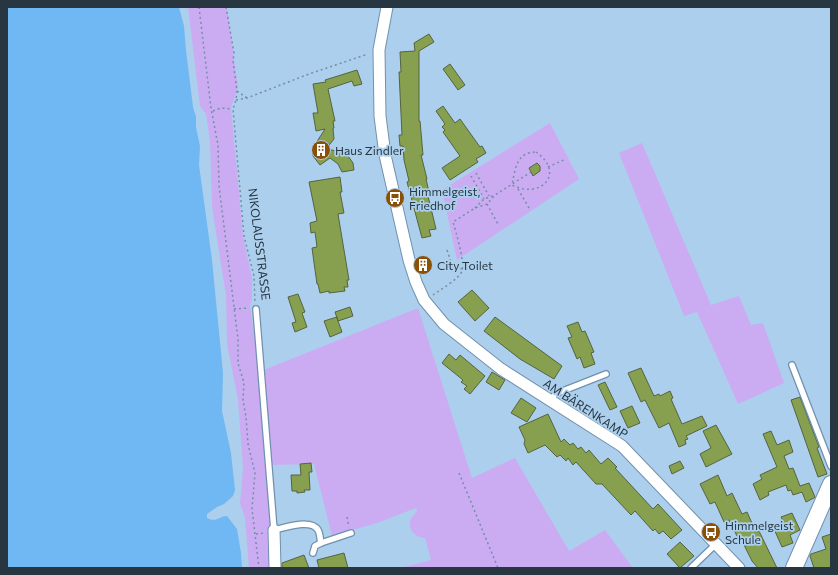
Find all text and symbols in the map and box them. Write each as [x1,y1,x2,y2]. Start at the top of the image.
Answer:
building icon: Haus Zindler [310,139,332,161]
place label: Haus Zindler [335,143,404,157]
place label: Himmelgeist, Friedhof [409,184,481,212]
street label: NIKOLAUSSTRASSE [246,187,274,301]
bus stop icon: Himmelgeist, Friedhof [384,187,406,209]
building icon: City Toilet [412,254,434,276]
place label: City Toilet [437,258,493,272]
street label: AM BÄRENKAMP [541,376,631,441]
place label: Himmelgeist Schule [725,518,794,546]
bus stop icon: Himmelgeist Schule [700,521,722,543]

